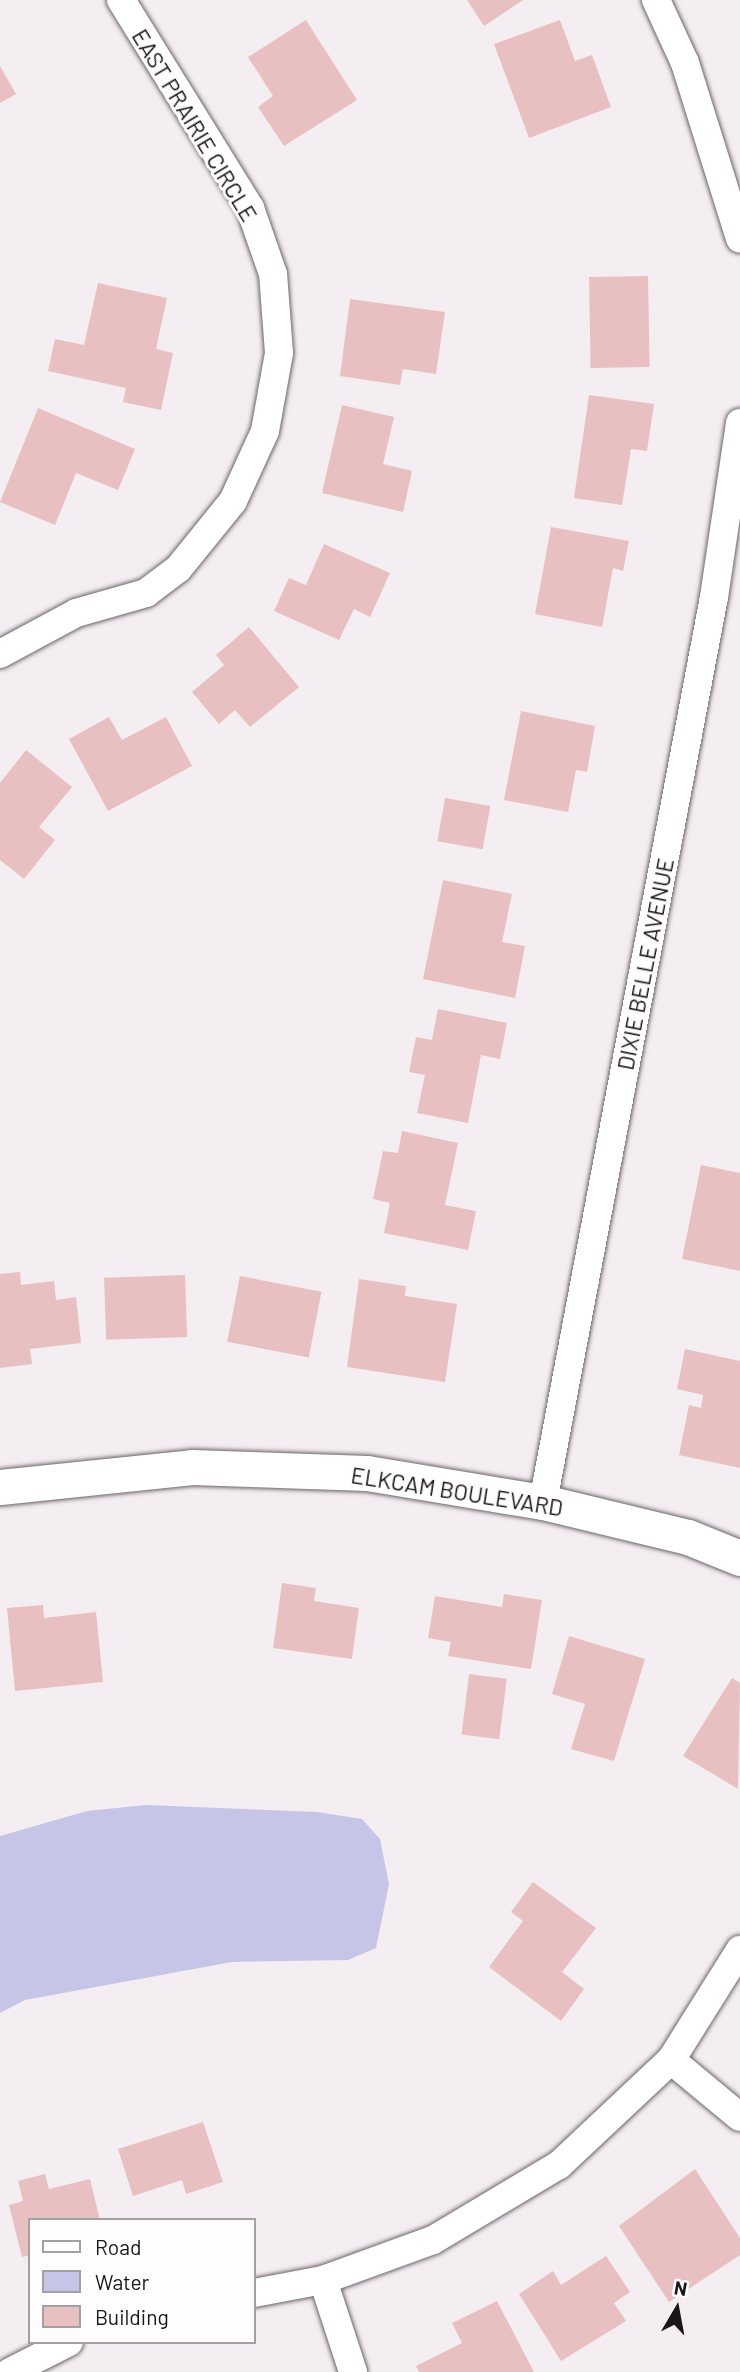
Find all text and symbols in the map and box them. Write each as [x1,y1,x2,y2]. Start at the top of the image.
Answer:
street label: EAST PRAIRIE CIRCLE [127,24,263,226]
street label: DIXIE BELLE AVENUE [611,856,679,1072]
street label: ELKCAM BOULEVARD [349,1461,565,1521]
legend [28,2218,256,2344]
text: Road [95,2234,141,2259]
text: Water [95,2269,149,2294]
north arrow [642,2274,712,2344]
text: N [673,2275,689,2300]
text: Building [95,2304,169,2329]

